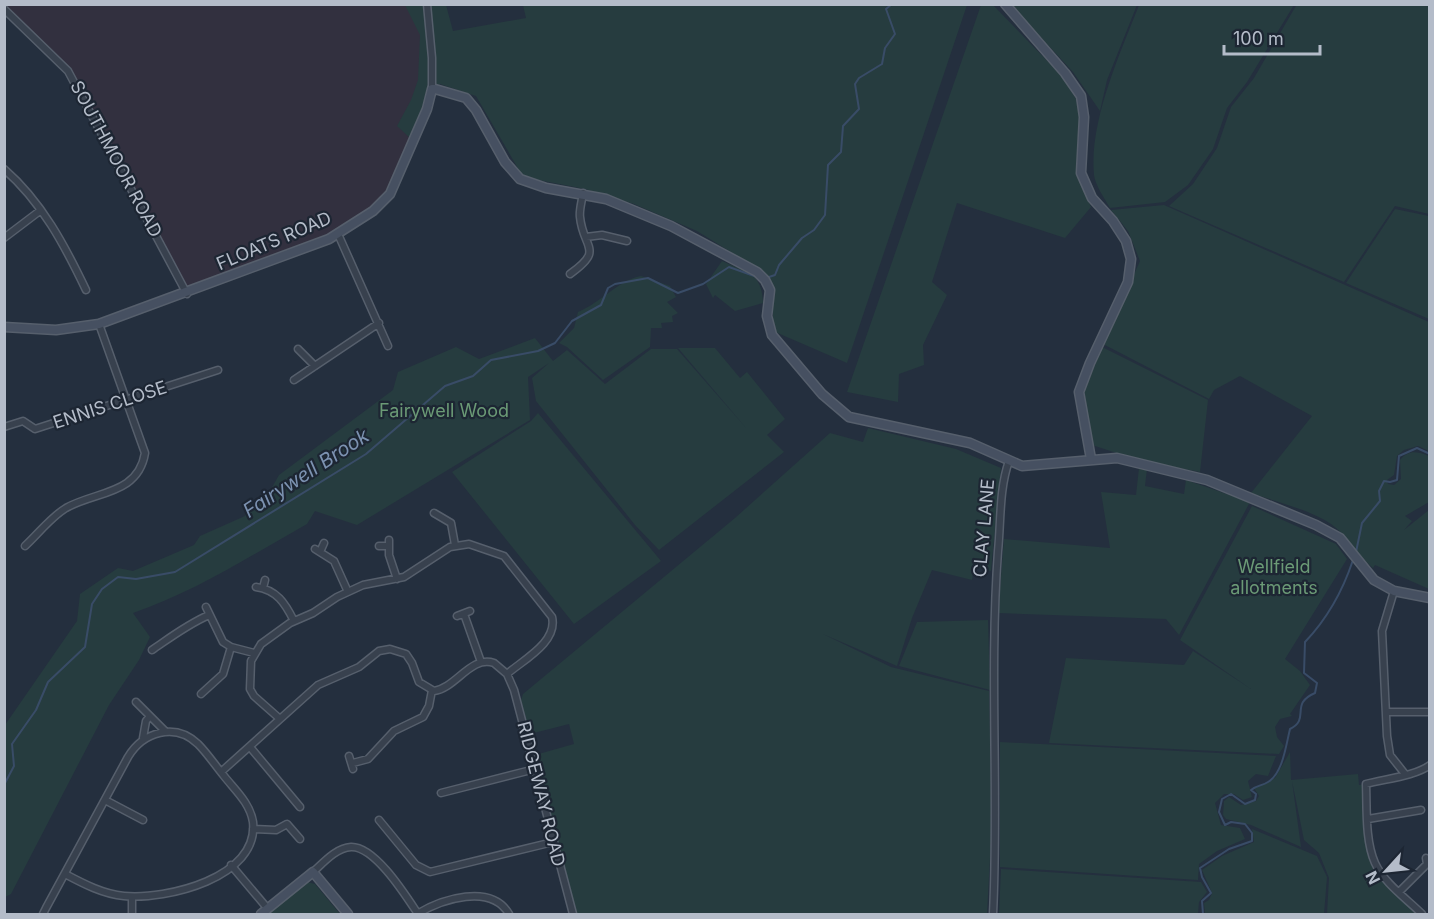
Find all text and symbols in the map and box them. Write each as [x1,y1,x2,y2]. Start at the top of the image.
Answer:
scale bar [1224,18,1320,56]
text: 100 m [1233,28,1284,49]
street label: SOUTHMOOR ROAD [66,77,167,241]
street label: FLOATS ROAD [213,207,334,274]
street label: ENNIS CLOSE [50,376,169,433]
park label: Fairywell Wood [379,400,509,421]
water label: Fairywell Brook [239,423,374,523]
street label: CLAY LANE [969,478,998,578]
park label: Wellfield allotments [1230,556,1318,598]
street label: RIDGEWAY ROAD [513,719,570,869]
north arrow [1356,841,1416,901]
text: N [1361,868,1384,888]

